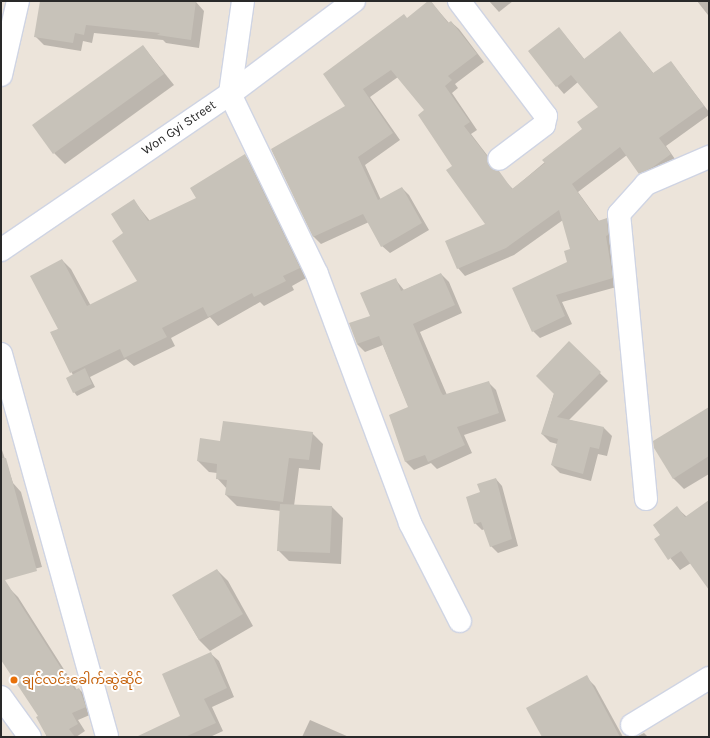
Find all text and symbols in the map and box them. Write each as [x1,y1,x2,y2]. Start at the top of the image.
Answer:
street label: Won Gyi Street [139,97,219,159]
place label: ချင်လင်းခေါက်ဆွဲဆိုင် [22,672,143,688]
marker: ချင်လင်းခေါက်ဆွဲဆိုင် [9,675,19,685]

